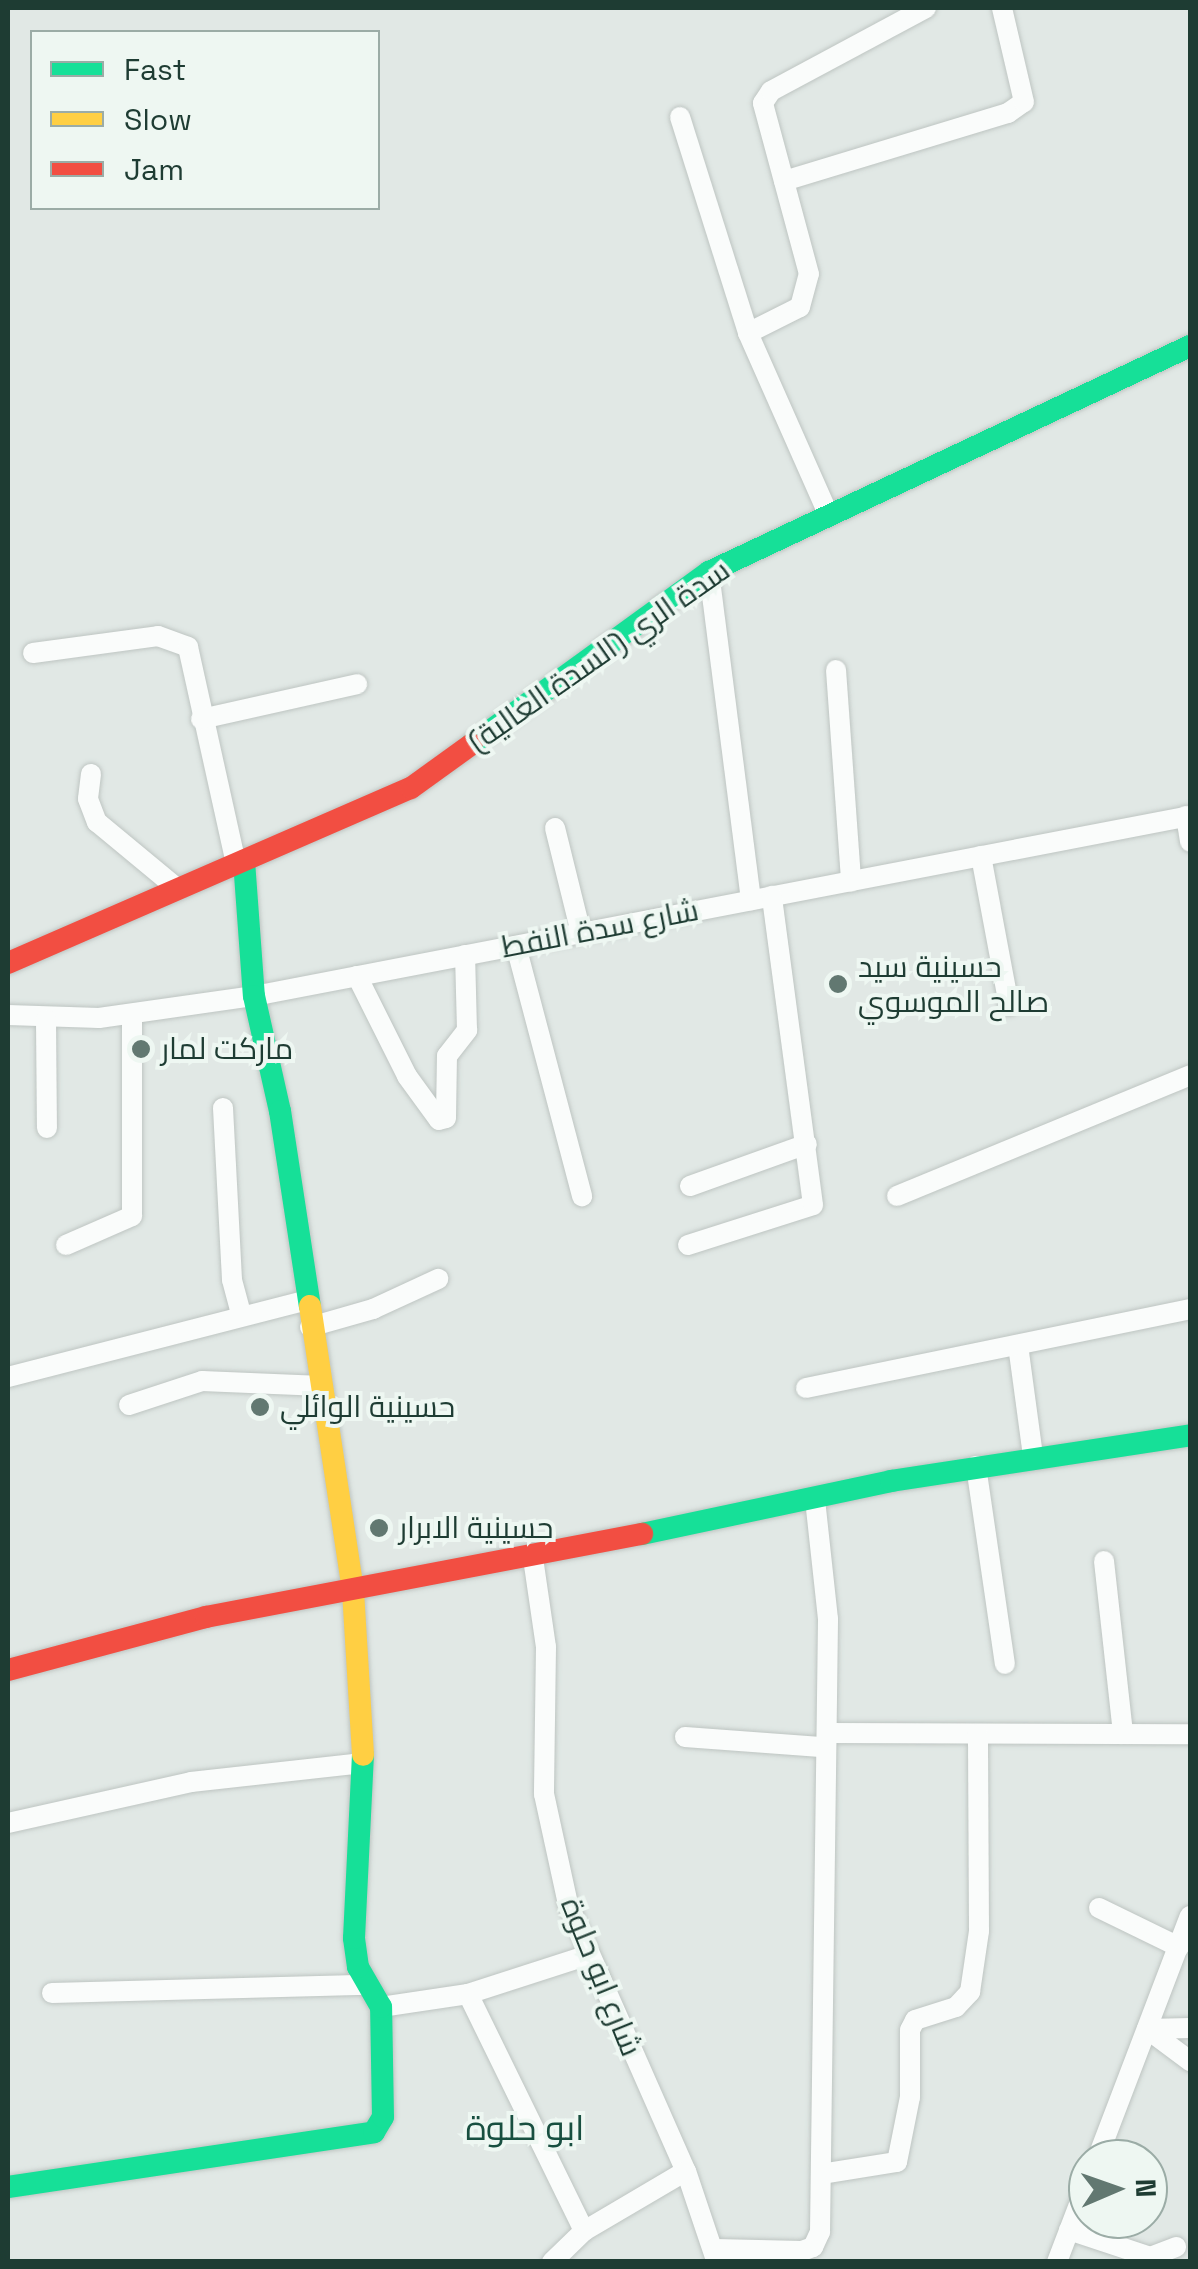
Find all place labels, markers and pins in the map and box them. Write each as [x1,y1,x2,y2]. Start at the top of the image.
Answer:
place label: حسينية سيد صالح الموسوي [858,949,1049,1020]
marker: حسينية سيد صالح الموسوي [827,973,849,995]
place label: ماركت لمار [161,1031,293,1067]
marker: ماركت لمار [130,1038,152,1060]
place label: حسينية الوائلي [280,1389,455,1425]
marker: حسينية الوائلي [249,1396,271,1418]
place label: حسينية الابرار [399,1510,553,1546]
marker: حسينية الابرار [368,1517,390,1539]

